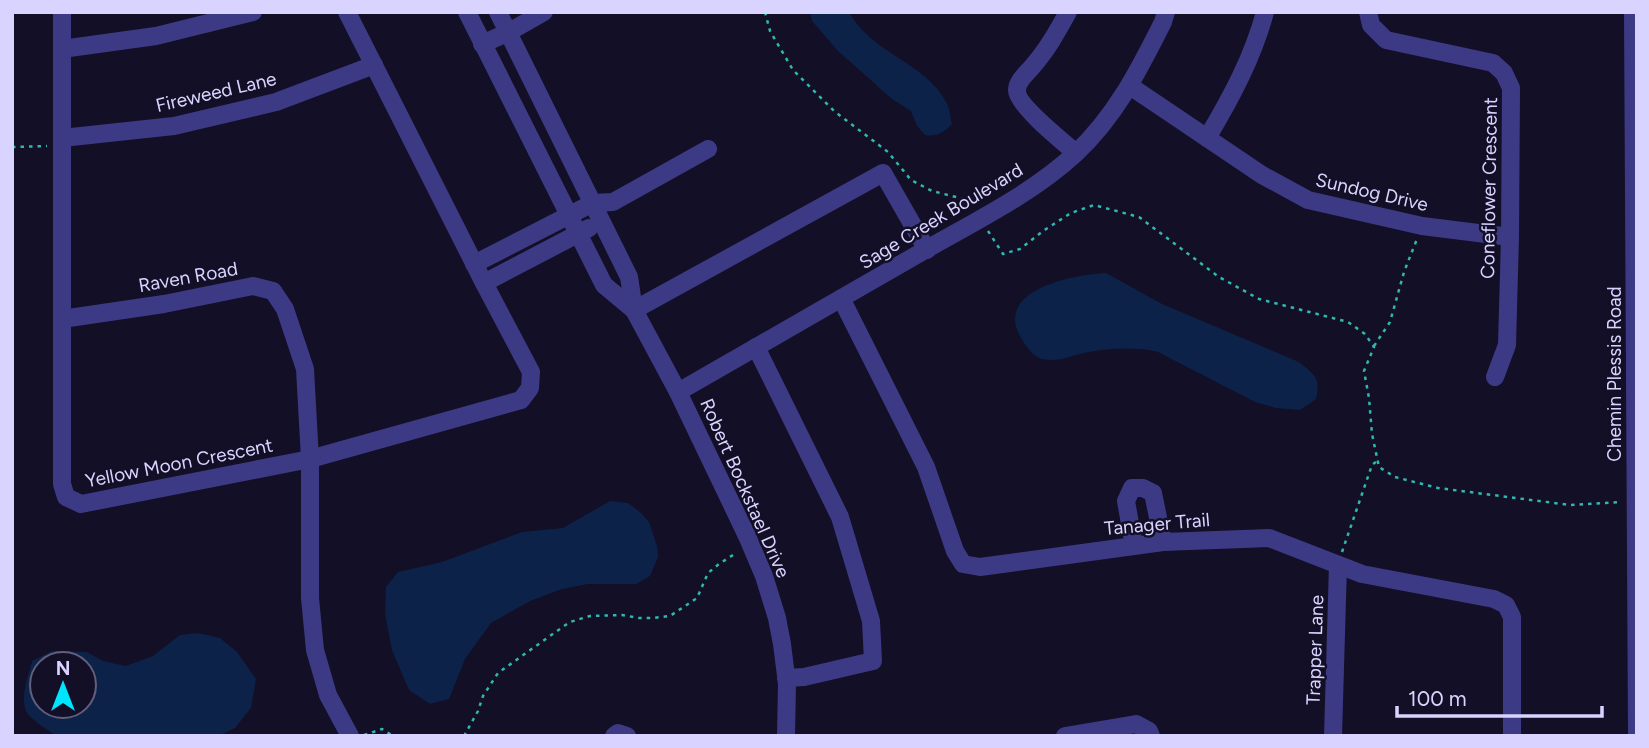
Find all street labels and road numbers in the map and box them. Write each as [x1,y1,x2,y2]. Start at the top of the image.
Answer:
street label: Fireweed Lane [153,67,279,117]
street label: Coneflower Crescent [1476,97,1502,279]
street label: Sage Creek Boulevard [855,158,1027,274]
street label: Sundog Drive [1313,168,1431,216]
street label: Raven Road [137,257,239,297]
street label: Chemin Plessis Road [1603,286,1626,462]
street label: Robert Bockstael Drive [695,395,795,581]
street label: Yellow Moon Crescent [83,434,275,492]
street label: Tanager Trail [1103,508,1211,540]
street label: Trapper Lane [1302,595,1328,705]

